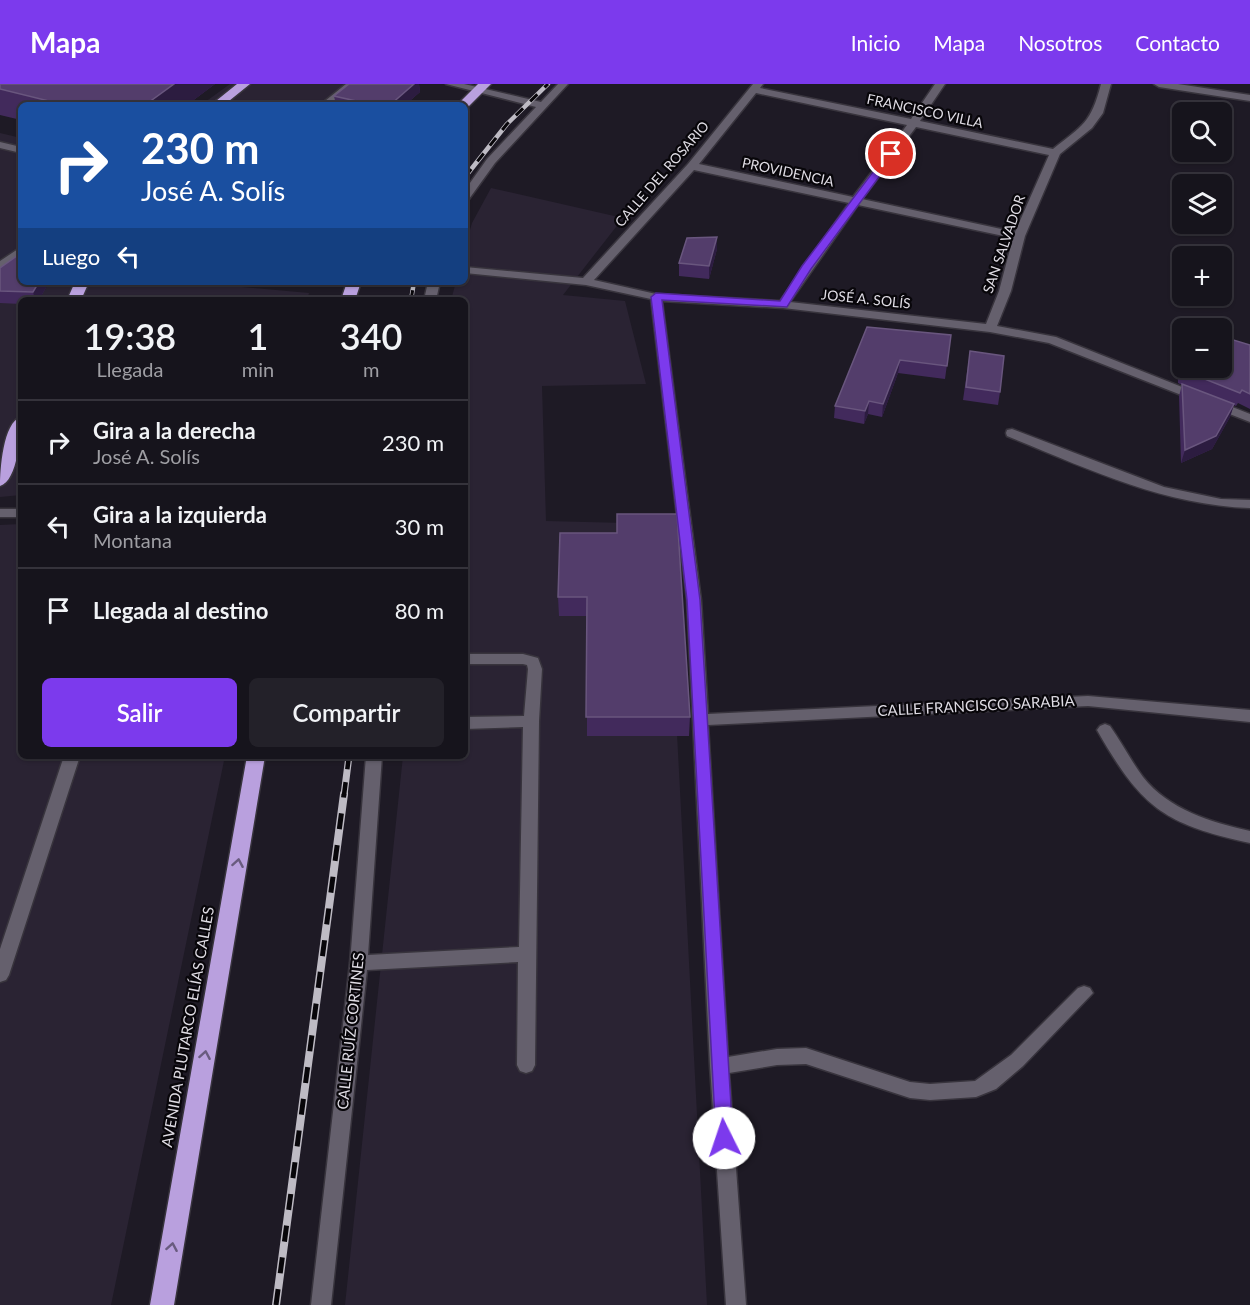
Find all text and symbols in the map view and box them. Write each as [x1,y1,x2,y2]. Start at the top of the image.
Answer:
text: Mapa [30,25,100,59]
text: Inicio [851,30,900,55]
text: Mapa [933,30,985,55]
text: Nosotros [1018,30,1102,55]
text: Contacto [1135,30,1220,55]
street label: FRANCISCO VILLA [865,90,985,131]
map controls [1172,102,1232,378]
button: search [1172,102,1232,162]
street label: CALLE DEL ROSARIO [611,117,712,230]
text: 230 m [141,123,259,173]
icon: right [42,126,120,204]
pin [865,128,916,179]
icon: arrive [874,137,907,170]
street label: PROVIDENCIA [741,153,836,190]
text: José A. Solís [141,174,285,207]
button: layers [1172,174,1232,234]
street label: SAN SALVADOR [979,192,1028,295]
icon: left [112,240,145,273]
text: Luego [42,243,100,270]
button: + [1172,246,1232,306]
street label: JOSÉ A. SOLÍS [821,285,912,312]
text: 19:38 [84,314,176,358]
text: 1 [248,314,268,358]
text: 340 [340,314,402,358]
button: − [1172,318,1232,378]
text: Llegada [96,357,163,381]
text: min [242,357,274,381]
text: m [363,357,379,381]
text: Gira a la derecha [93,417,256,444]
icon: right [42,426,75,459]
text: 230 m [382,429,444,456]
text: José A. Solís [93,444,200,468]
text: Gira a la izquierda [93,501,267,528]
icon: left [42,510,75,543]
text: 30 m [395,513,444,540]
text: Montana [93,528,172,552]
icon: arrive [42,594,75,627]
text: Llegada al destino [93,597,269,624]
text: 80 m [395,597,444,624]
button: Salir [42,678,237,747]
button: Compartir [249,678,444,747]
street label: CALLE FRANCISCO SARABIA [877,691,1076,719]
one-way arrow [231,858,244,868]
street label: AVENIDA PLUTARCO ELÍAS CALLES [157,905,217,1148]
street label: CALLE RUÍZ CORTINES [333,952,367,1110]
one-way arrow [198,1051,211,1061]
position arrow [692,1106,756,1170]
one-way arrow [165,1243,177,1252]

